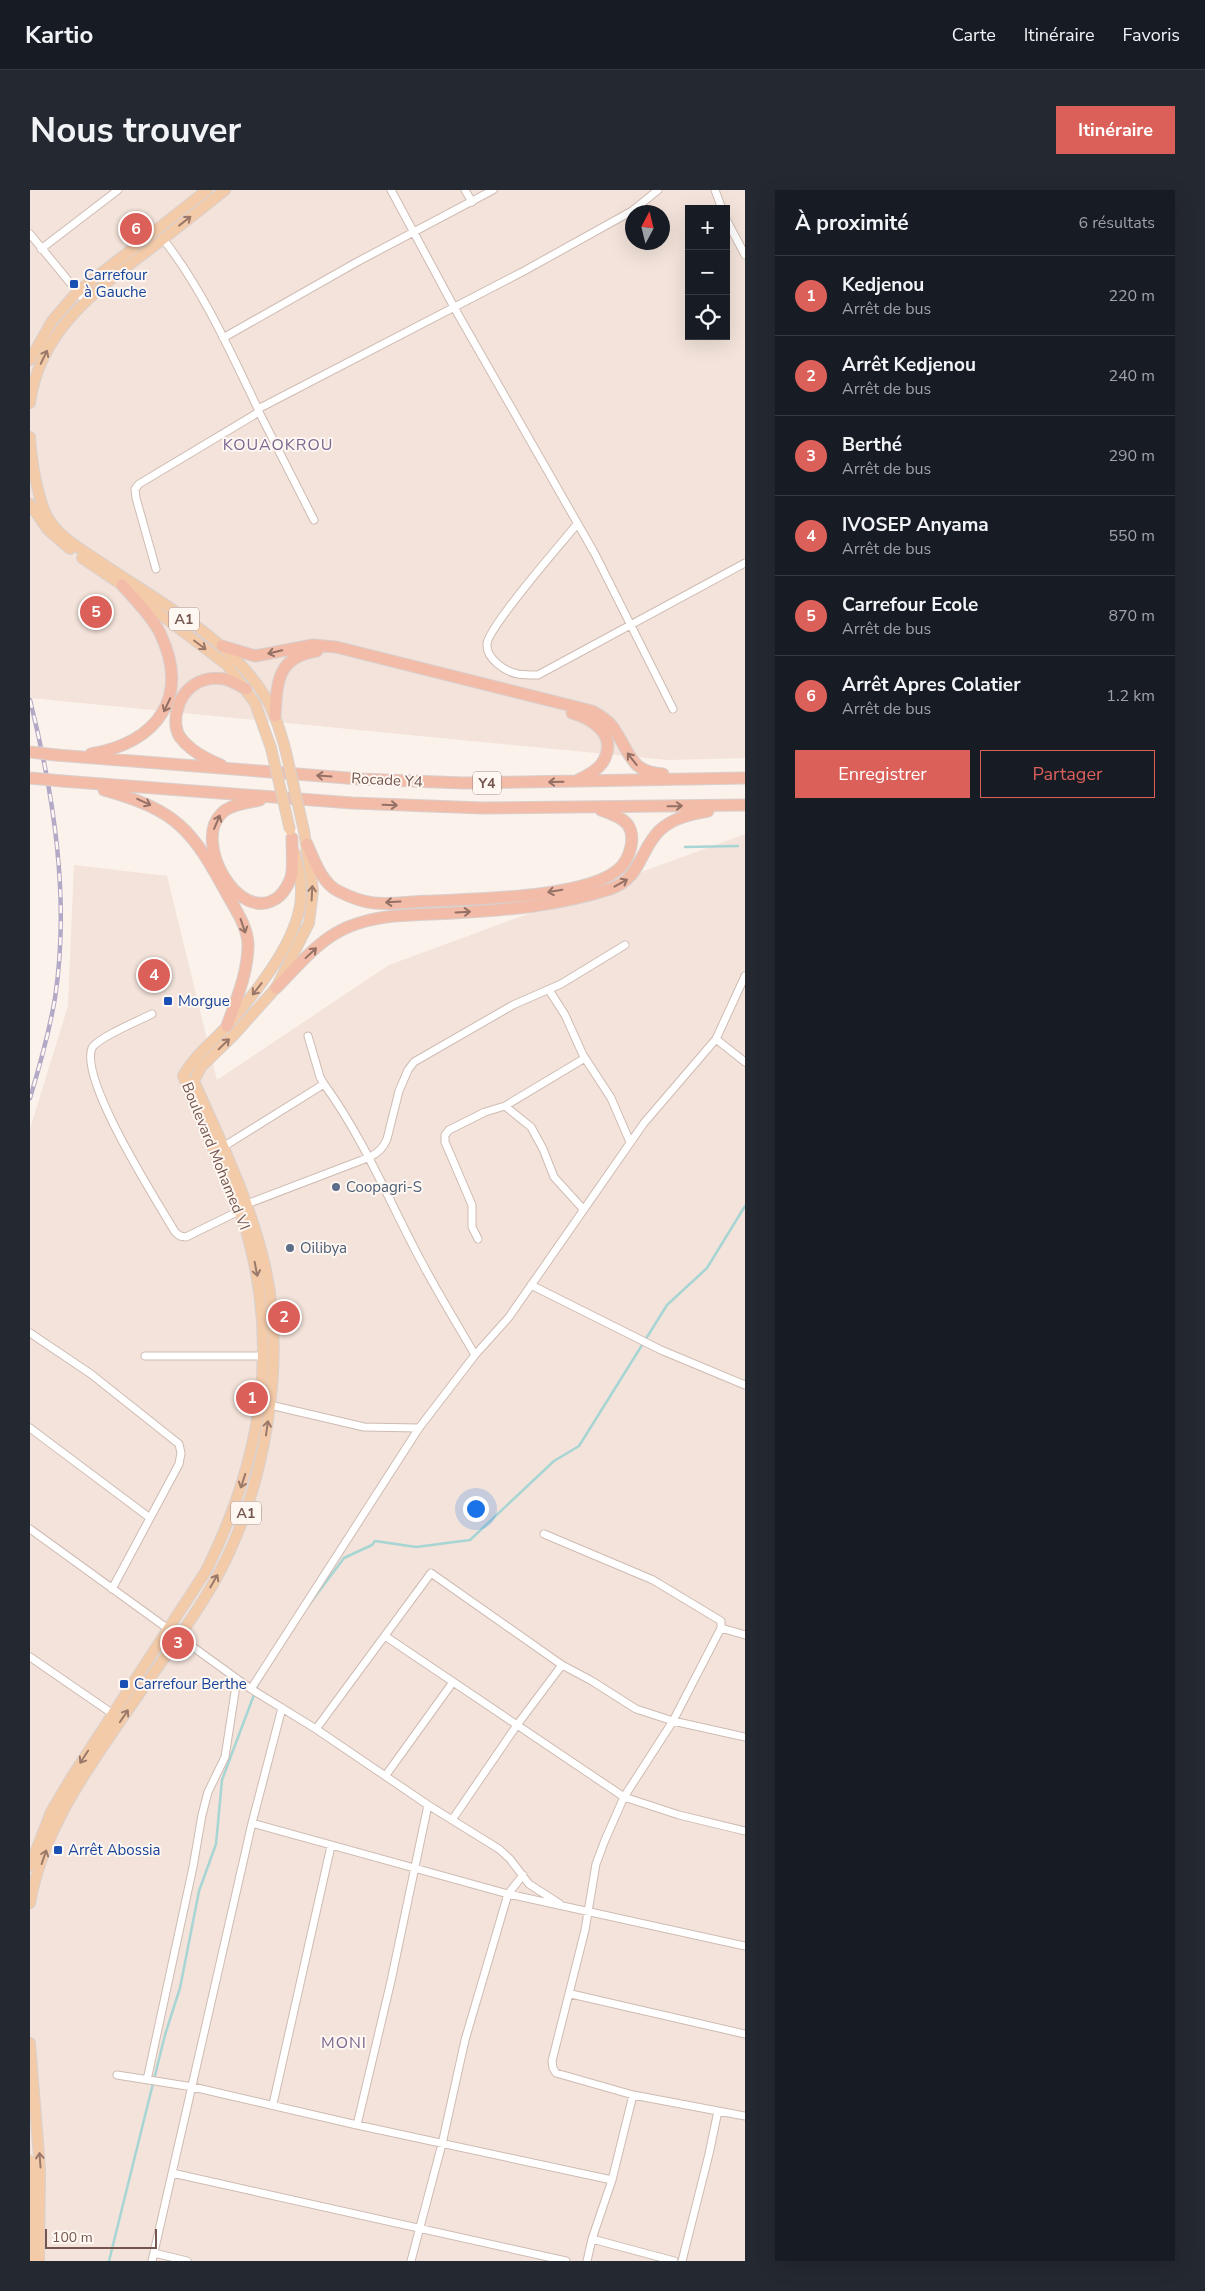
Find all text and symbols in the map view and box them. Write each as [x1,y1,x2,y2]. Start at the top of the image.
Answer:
text: Kartio [25,19,93,51]
text: Carte [952,23,996,47]
text: Itinéraire [1024,23,1095,47]
text: Favoris [1123,23,1180,47]
button: Itinéraire [1056,106,1175,154]
text: Nous trouver [30,107,241,154]
north arrow [625,205,670,250]
map controls [685,205,730,340]
button: + [685,205,730,250]
text: À proximité [795,209,909,237]
pin: 6 [120,210,152,248]
text: 6 résultats [1079,212,1155,234]
one-way arrow [179,216,192,227]
button: − [685,250,730,295]
place label: Carrefour à Gauche [84,265,148,302]
text: Kedjenou [842,272,924,298]
marker: Carrefour à Gauche [68,278,80,290]
text: 1 [806,285,816,307]
text: 220 m [1108,285,1155,307]
button: locate [685,295,730,340]
text: Arrêt de bus [842,298,931,320]
one-way arrow [40,349,50,364]
text: Arrêt Kedjenou [842,352,976,378]
text: 2 [806,365,816,387]
text: 240 m [1108,365,1155,387]
text: Arrêt de bus [842,378,931,400]
text: Berthé [842,432,902,458]
district label: KOUAOKROU [223,434,333,456]
text: 3 [806,445,816,467]
text: 290 m [1108,445,1155,467]
text: Arrêt de bus [842,458,931,480]
text: IVOSEP Anyama [842,512,989,538]
text: 4 [806,525,816,547]
text: 550 m [1108,525,1155,547]
text: Arrêt de bus [842,538,931,560]
text: Carrefour Ecole [842,592,978,618]
pin: 5 [80,593,112,631]
text: 5 [806,605,816,627]
text: 870 m [1108,605,1155,627]
road number: A1 [169,608,199,630]
text: Arrêt de bus [842,618,931,640]
one-way arrow [193,639,206,650]
one-way arrow [267,648,283,657]
text: Arrêt Apres Colatier [842,672,1021,698]
text: 6 [806,685,816,707]
text: 1.2 km [1106,685,1155,707]
one-way arrow [161,697,171,712]
text: Arrêt de bus [842,698,931,720]
button: Enregistrer [795,750,970,798]
button: Partager [980,750,1155,798]
one-way arrow [626,753,637,766]
street label: Rocade Y4 [351,768,423,792]
one-way arrow [316,771,332,781]
road number: Y4 [473,772,501,794]
one-way arrow [549,777,565,787]
one-way arrow [136,798,151,808]
one-way arrow [382,800,398,809]
one-way arrow [666,801,683,811]
one-way arrow [212,815,222,830]
one-way arrow [614,877,628,887]
one-way arrow [308,885,317,901]
one-way arrow [547,886,563,896]
one-way arrow [385,898,401,907]
one-way arrow [455,908,471,917]
one-way arrow [238,917,248,933]
one-way arrow [305,947,317,959]
pin: 4 [138,956,170,994]
one-way arrow [251,982,262,995]
place label: Morgue [178,991,230,1011]
marker: Morgue [162,995,174,1007]
one-way arrow [218,1038,231,1050]
street label: Boulevard Mohamed VI [177,1079,255,1233]
place label: Coopagri-S [346,1177,422,1197]
marker: Coopagri-S [330,1181,342,1193]
place label: Oilibya [300,1238,347,1258]
marker: Oilibya [284,1242,296,1254]
one-way arrow [251,1260,261,1276]
pin: 2 [268,1298,300,1336]
pin: 1 [236,1379,268,1417]
one-way arrow [262,1421,272,1437]
one-way arrow [238,1473,248,1489]
your location [463,1496,489,1522]
road number: A1 [231,1502,261,1525]
one-way arrow [210,1574,219,1589]
pin: 3 [162,1624,194,1662]
place label: Carrefour Berthe [134,1674,247,1694]
marker: Carrefour Berthe [118,1678,130,1690]
one-way arrow [118,1709,129,1723]
one-way arrow [79,1750,89,1764]
place label: Arrêt Abossia [68,1840,161,1860]
marker: Arrêt Abossia [52,1844,64,1856]
one-way arrow [39,1849,49,1865]
district label: MONI [321,2032,367,2054]
one-way arrow [35,2152,44,2168]
scale bar [45,2226,158,2249]
text: 100 m [52,2228,93,2247]

